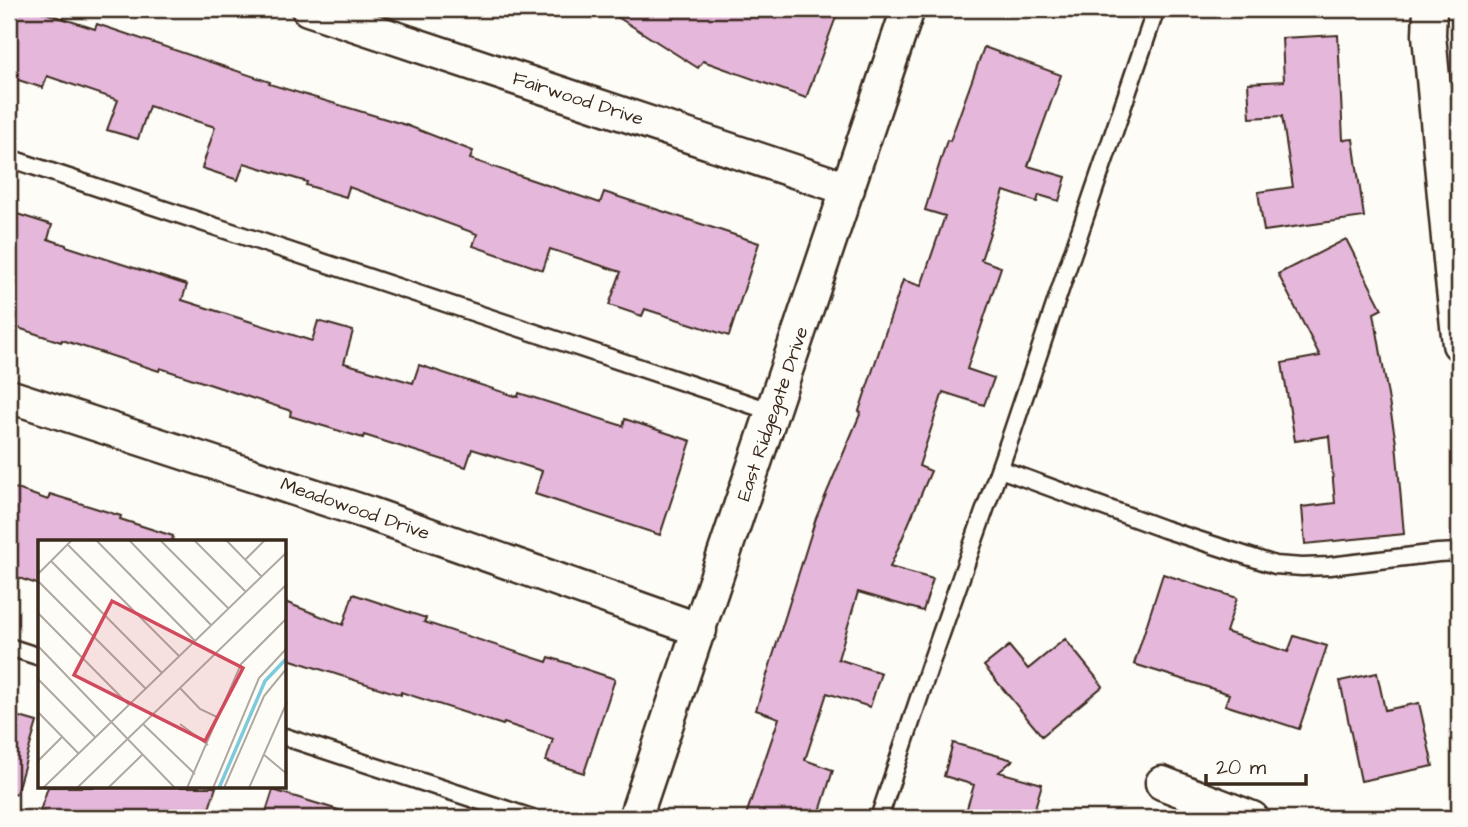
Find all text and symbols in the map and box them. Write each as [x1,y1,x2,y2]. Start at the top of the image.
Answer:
street label: Fairwood Drive [509,65,647,133]
street label: East Ridgegate Drive [730,323,816,505]
street label: Meadowood Drive [277,471,433,547]
inset map [38,540,287,788]
scale bar [1206,743,1305,787]
text: 20 m [1216,753,1267,782]

